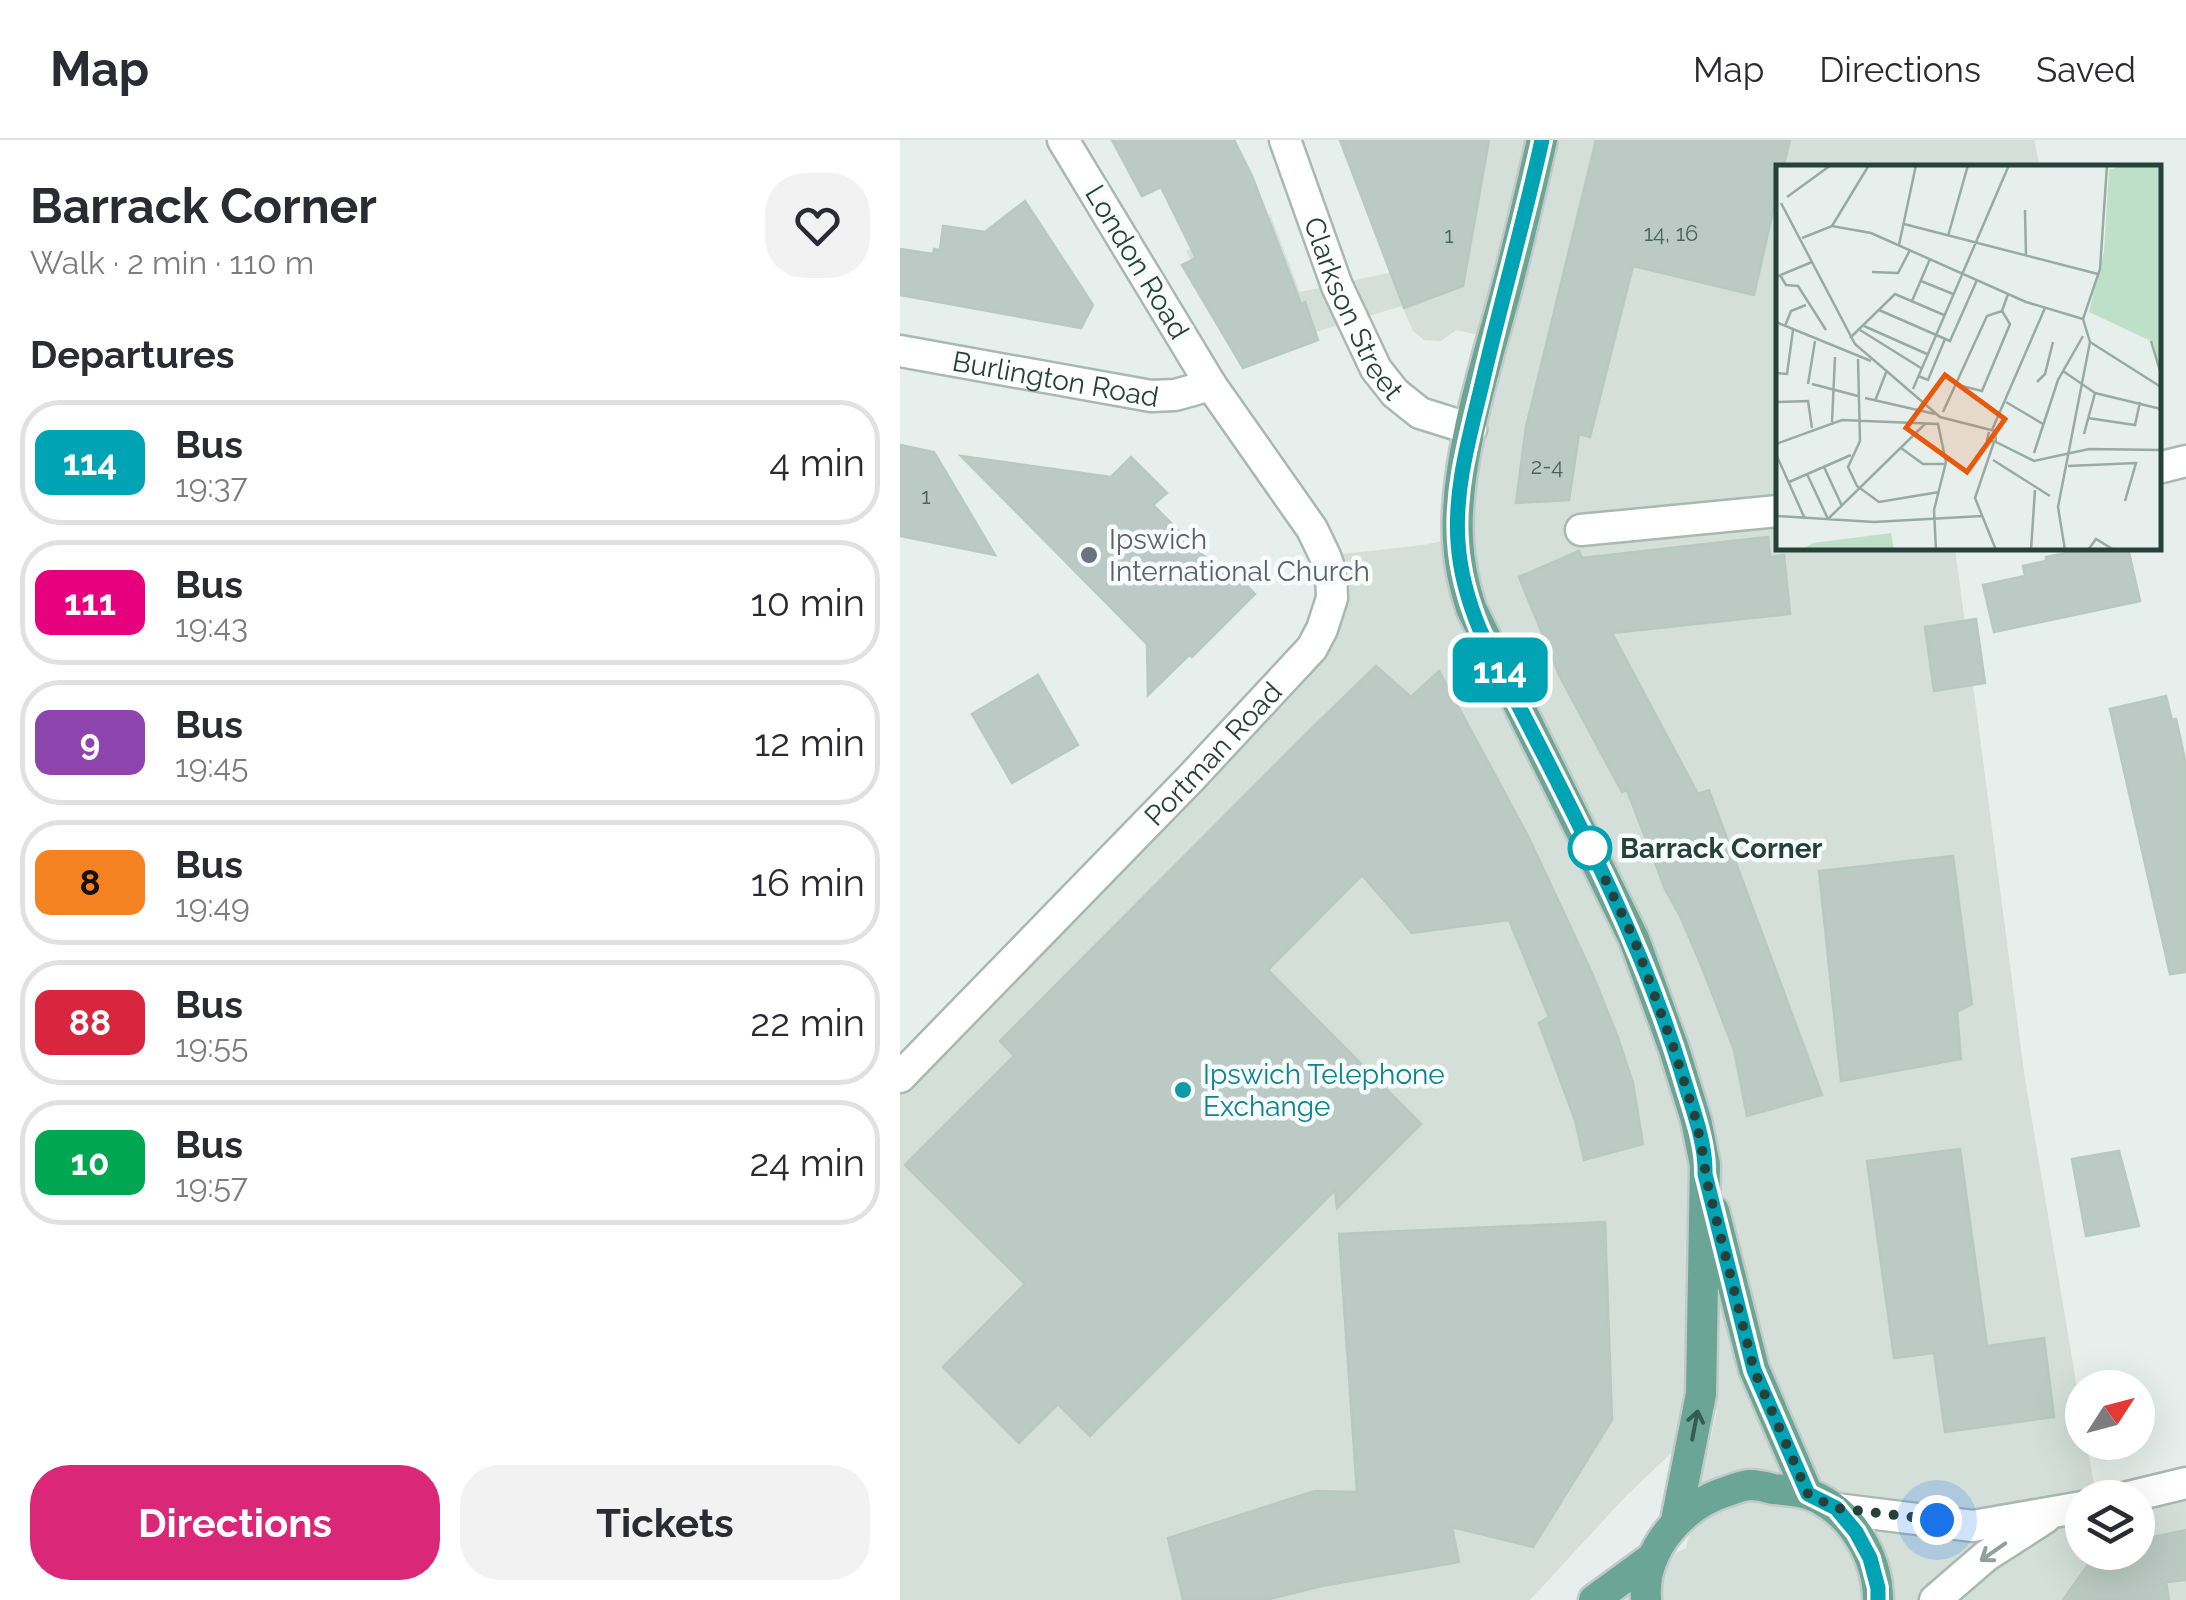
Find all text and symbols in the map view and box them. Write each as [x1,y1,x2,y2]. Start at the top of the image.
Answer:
text: Map [50,41,149,97]
text: Map [1693,49,1764,90]
text: Directions [1819,49,1981,90]
text: Saved [2036,49,2136,90]
inset map [1776,165,2161,550]
button: heart [765,173,870,278]
text: Barrack Corner [30,178,377,234]
street label: London Road [1078,179,1196,345]
street label: Clarkson Street [1297,213,1411,407]
house number: 14, 16 [1644,220,1698,246]
house number: 1 [1444,222,1454,248]
text: Walk · 2 min · 110 m [30,244,314,281]
text: Departures [30,332,235,377]
street label: Burlington Road [950,344,1161,414]
text: Bus [175,422,243,467]
text: 4 min [769,440,865,485]
text: 114 [63,442,117,483]
house number: 2-4 [1531,453,1563,479]
text: 19:37 [175,467,248,504]
house number: 1 [921,483,931,509]
place label: Ipswich International Church [1109,523,1370,588]
marker: Ipswich International Church [1078,544,1100,566]
text: Bus [175,562,243,607]
text: 10 min [750,580,865,625]
text: 111 [64,582,116,623]
text: 19:43 [175,607,248,644]
line badge: 114 [1442,638,1558,702]
text: 114 [1473,650,1527,691]
street label: Portman Road [1138,675,1288,832]
text: Bus [175,702,243,747]
text: 12 min [754,720,865,765]
text: 9 [80,722,100,763]
text: 19:45 [175,747,248,784]
marker: Barrack Corner [1569,827,1611,869]
place label: Barrack Corner [1620,832,1823,865]
text: Bus [175,842,243,887]
text: 16 min [751,860,865,905]
text: 8 [79,862,101,903]
text: 19:49 [175,887,250,924]
text: Bus [175,982,243,1027]
text: 22 min [750,1000,865,1045]
text: 88 [69,1002,111,1043]
text: 19:55 [175,1027,248,1064]
place label: Ipswich Telephone Exchange [1203,1058,1445,1123]
marker: Ipswich Telephone Exchange [1172,1079,1194,1101]
text: Bus [175,1122,243,1167]
text: 24 min [749,1140,865,1185]
text: 10 [71,1142,109,1183]
text: 19:57 [175,1167,248,1204]
north arrow [2065,1370,2155,1460]
map controls [2065,1370,2155,1570]
one-way arrow [1686,1410,1705,1442]
button: Directions [30,1465,440,1580]
button: Tickets [460,1465,870,1580]
button: layers [2065,1480,2155,1570]
your location [1912,1495,1962,1545]
one-way arrow [1980,1541,2007,1562]

